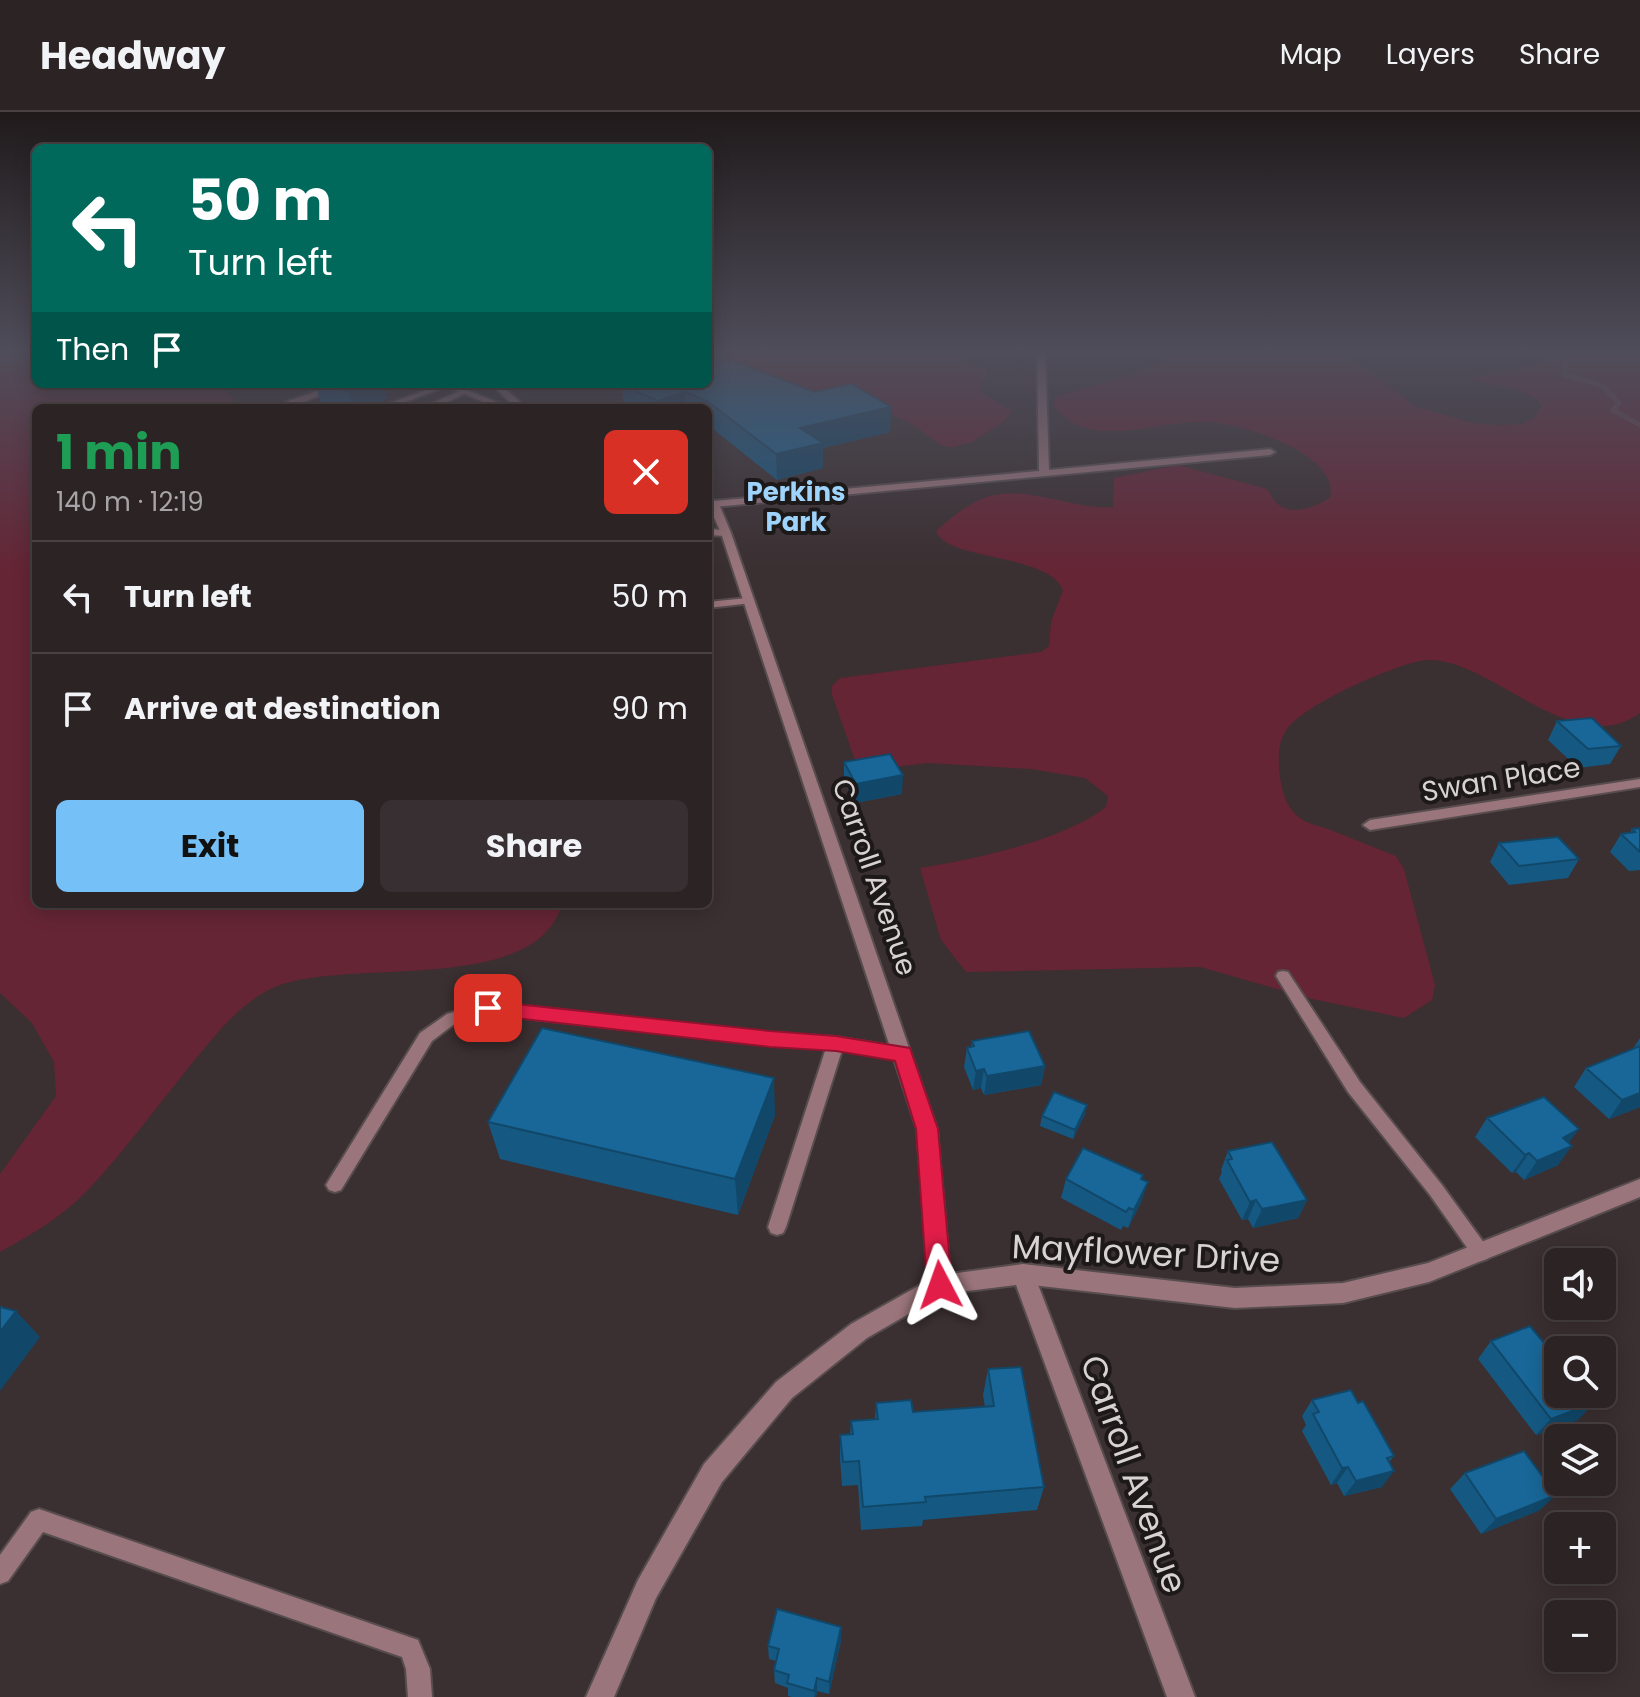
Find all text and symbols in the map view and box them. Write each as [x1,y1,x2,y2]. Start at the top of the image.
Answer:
text: Headway [40,29,226,82]
text: Map [1280,35,1342,74]
text: Layers [1386,35,1475,74]
text: Share [1519,35,1600,74]
text: 50 m [188,161,332,240]
icon: left [56,176,160,280]
text: Turn left [188,237,333,288]
text: Then [56,328,129,371]
icon: arrive [145,328,189,372]
text: 1 min [56,419,182,486]
button: close [604,430,688,514]
district label: Perkins Park [746,474,846,540]
text: 140 m · 12:19 [56,484,204,520]
icon: left [56,575,100,619]
text: Turn left [124,575,252,618]
text: 50 m [611,575,688,618]
icon: arrive [56,687,100,731]
text: Arrive at destination [124,687,441,730]
text: 90 m [611,687,688,730]
street label: Swan Place [1419,748,1583,811]
street label: Carroll Avenue [823,774,926,981]
button: Exit [56,800,364,892]
button: Share [380,800,688,892]
pin [454,974,522,1042]
icon: arrive [466,986,510,1030]
street label: Mayflower Drive [1011,1222,1281,1284]
position arrow [898,1243,982,1327]
map controls [1544,1248,1616,1672]
button: sound [1544,1248,1616,1320]
button: search [1544,1336,1616,1408]
street label: Carroll Avenue [1069,1348,1199,1600]
button: layers [1544,1424,1616,1496]
button: + [1544,1512,1616,1584]
button: − [1544,1600,1616,1672]

